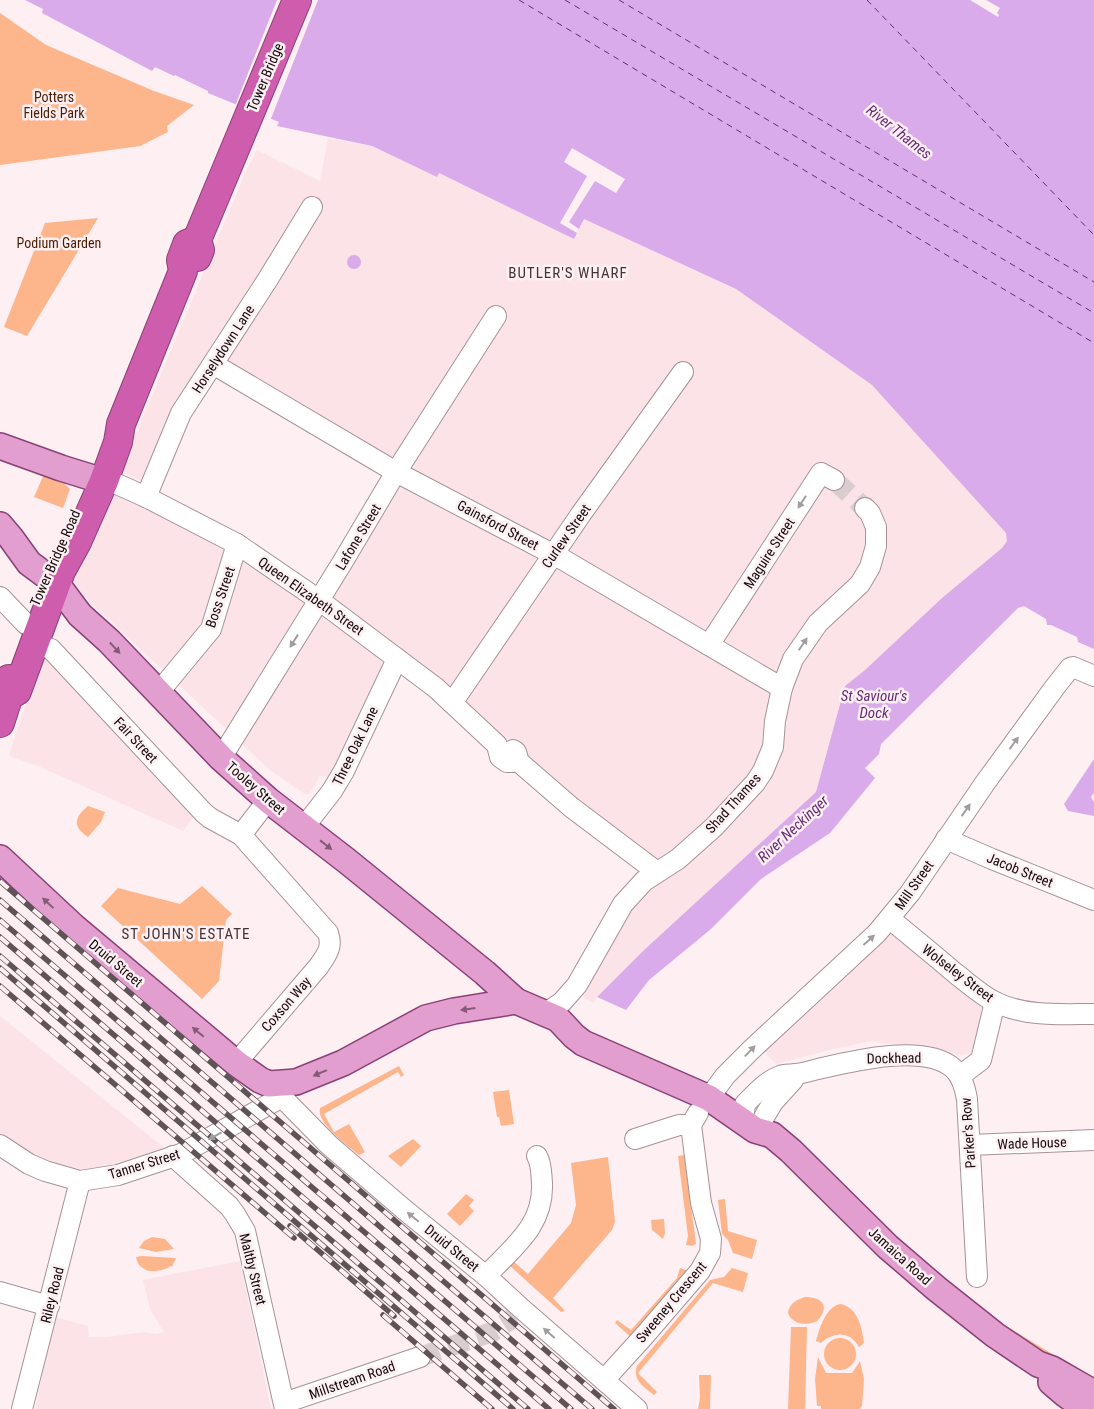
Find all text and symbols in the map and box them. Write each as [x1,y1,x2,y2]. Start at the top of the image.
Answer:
street label: Tower Bridge [244,40,287,113]
park label: Potters Fields Park [23,89,85,121]
water label: River Thames [863,101,935,163]
park label: Podium Garden [17,235,101,251]
district label: BUTLER'S WHARF [508,264,628,282]
street label: Horselydown Lane [189,302,258,396]
one-way arrow [797,495,807,508]
street label: Gainsford Street [455,497,541,553]
street label: Lafone Street [332,501,384,573]
street label: Curlew Street [538,501,594,571]
street label: Tower Bridge Road [27,507,83,609]
street label: Maguire Street [740,515,798,591]
street label: Queen Elizabeth Street [255,554,367,638]
street label: Boss Street [202,564,238,630]
one-way arrow [289,635,298,648]
one-way arrow [798,638,808,651]
one-way arrow [109,642,121,654]
water label: St Saviour's Dock [841,687,908,722]
street label: Three Oak Lane [329,704,381,788]
street label: Fair Street [111,714,161,766]
one-way arrow [1009,736,1019,750]
street label: Tooley Street [224,758,288,818]
street label: Shad Thames [702,770,764,836]
water label: River Neckinger [754,791,832,866]
one-way arrow [961,803,971,817]
one-way arrow [319,839,332,850]
street label: Jacob Street [985,849,1055,891]
street label: Mill Street [891,857,937,913]
one-way arrow [42,897,54,909]
district label: ST JOHN'S ESTATE [122,925,250,943]
one-way arrow [863,934,875,946]
street label: Druid Street [86,936,146,990]
street label: Wolseley Street [919,941,997,1005]
street label: Coxson Way [258,973,314,1035]
one-way arrow [460,1005,476,1013]
one-way arrow [193,1026,205,1038]
one-way arrow [744,1045,756,1057]
street label: Dockhead [866,1050,922,1066]
one-way arrow [313,1069,327,1077]
street label: Parker's Row [958,1097,978,1169]
one-way arrow [208,1131,221,1140]
street label: Wade House [997,1134,1067,1152]
street label: Tanner Street [106,1146,182,1182]
one-way arrow [407,1212,419,1223]
street label: Druid Street [422,1221,482,1275]
street label: Jamaica Road [866,1224,934,1288]
street label: Maltby Street [236,1231,270,1307]
street label: Sweeney Crescent [632,1258,710,1346]
street label: Riley Road [37,1265,67,1325]
one-way arrow [543,1327,555,1339]
street label: Millstream Road [307,1358,397,1402]

